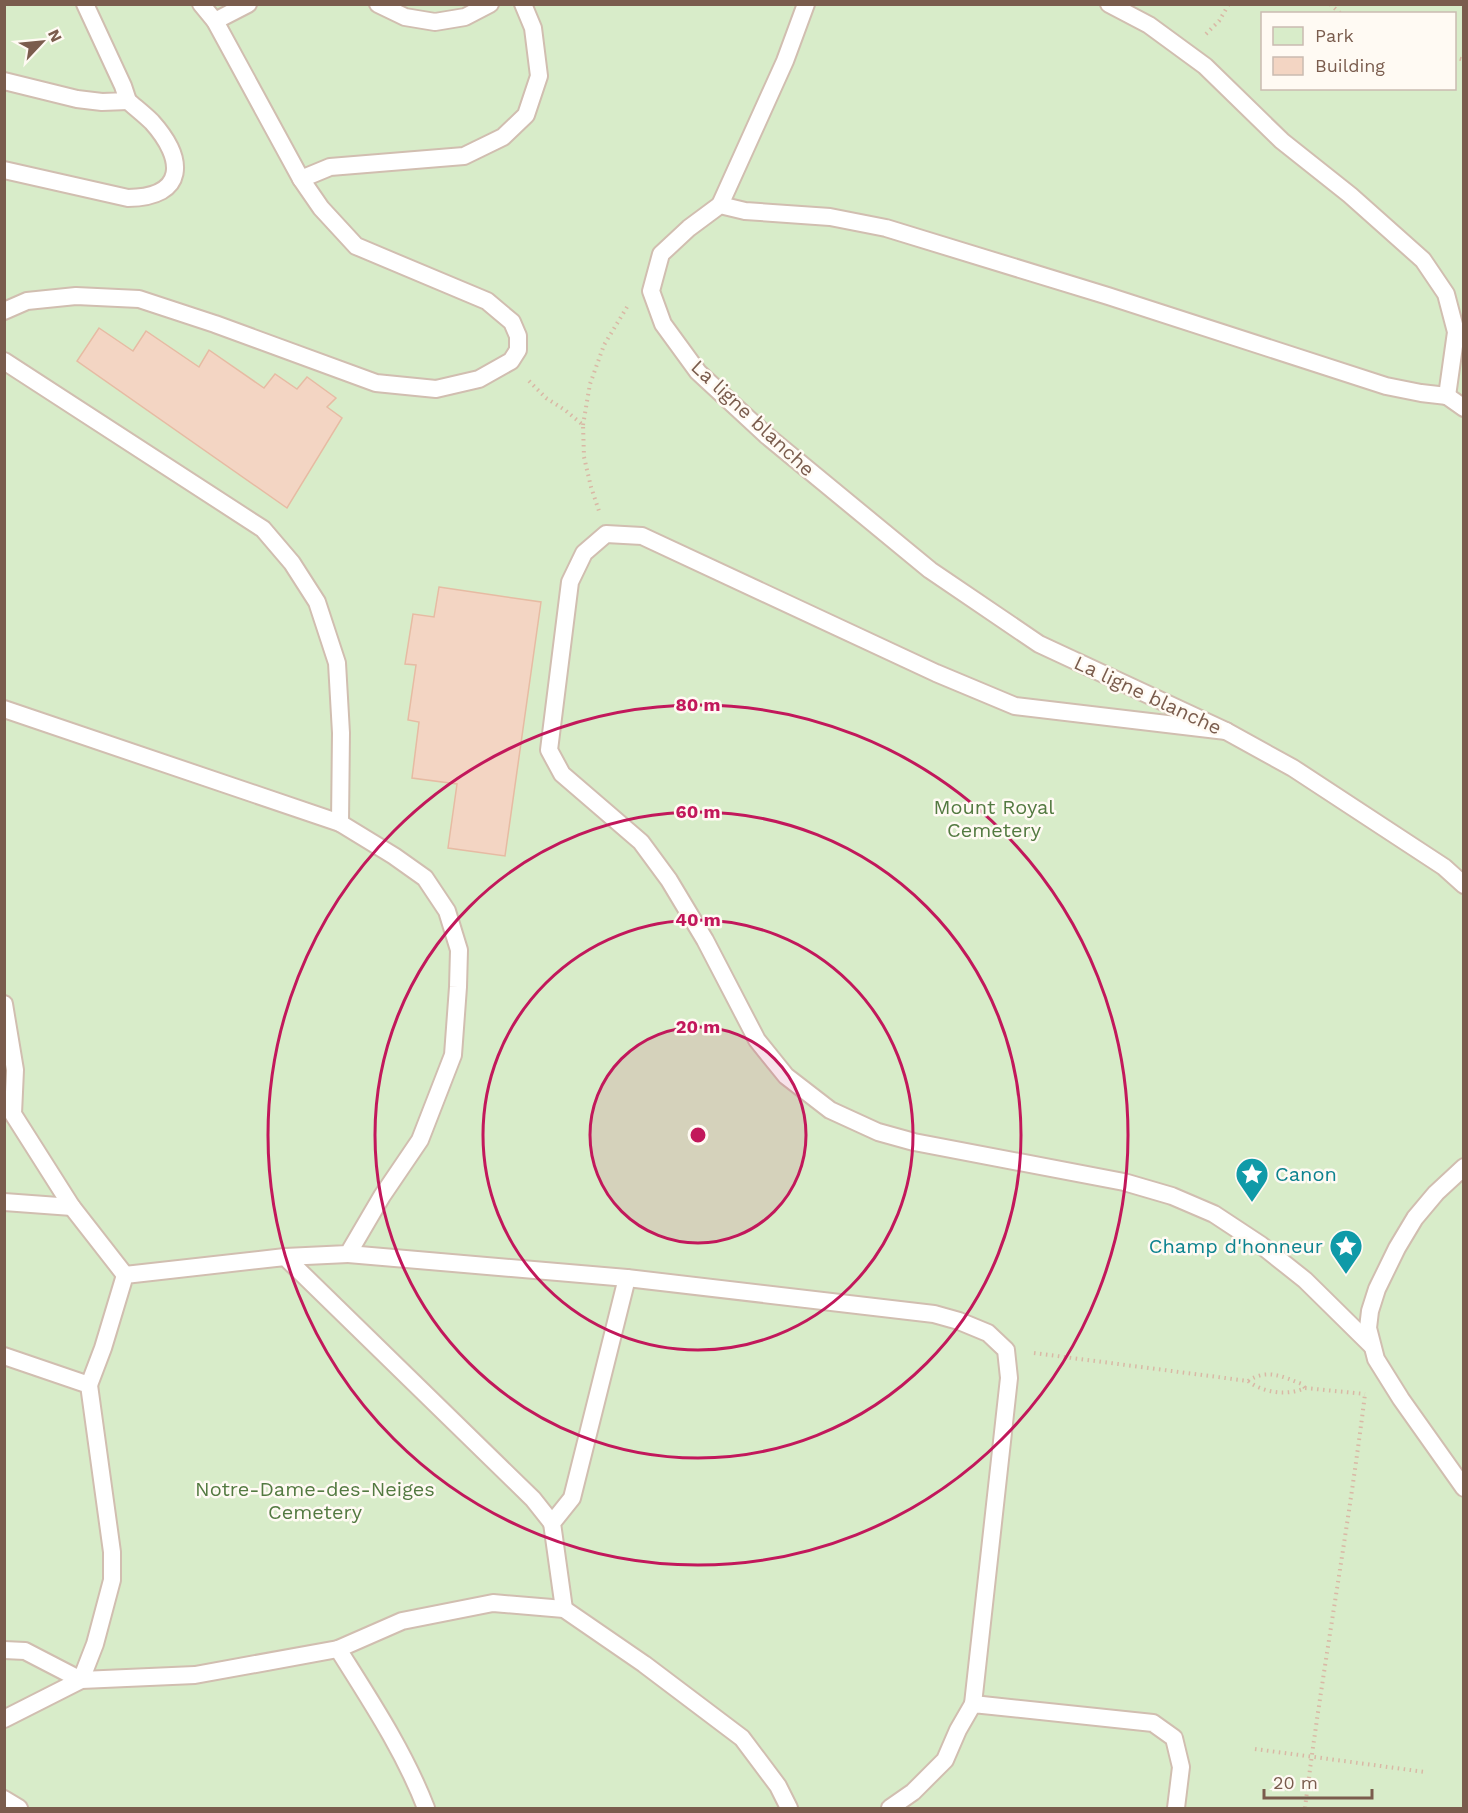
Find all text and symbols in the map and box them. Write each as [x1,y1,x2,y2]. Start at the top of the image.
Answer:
north arrow [12,12,72,72]
legend [1261,12,1456,90]
text: Park [1315,25,1354,46]
text: N [44,26,66,45]
text: Building [1315,55,1385,76]
street label: La ligne blanche [686,355,820,481]
street label: La ligne blanche [1070,650,1226,740]
text: 80 m [676,694,720,715]
park label: Mount Royal Cemetery [934,795,1054,842]
text: 60 m [676,801,720,822]
text: 40 m [675,909,721,930]
text: 20 m [676,1016,720,1037]
centre of rings [688,1125,708,1145]
place icon: Canon [1234,1156,1270,1203]
place label: Canon [1275,1162,1337,1186]
place icon: Champ d'honneur [1328,1228,1364,1275]
place label: Champ d'honneur [1149,1234,1323,1258]
park label: Notre-Dame-des-Neiges Cemetery [195,1477,435,1524]
scale bar [1264,1762,1372,1800]
text: 20 m [1273,1772,1318,1793]

